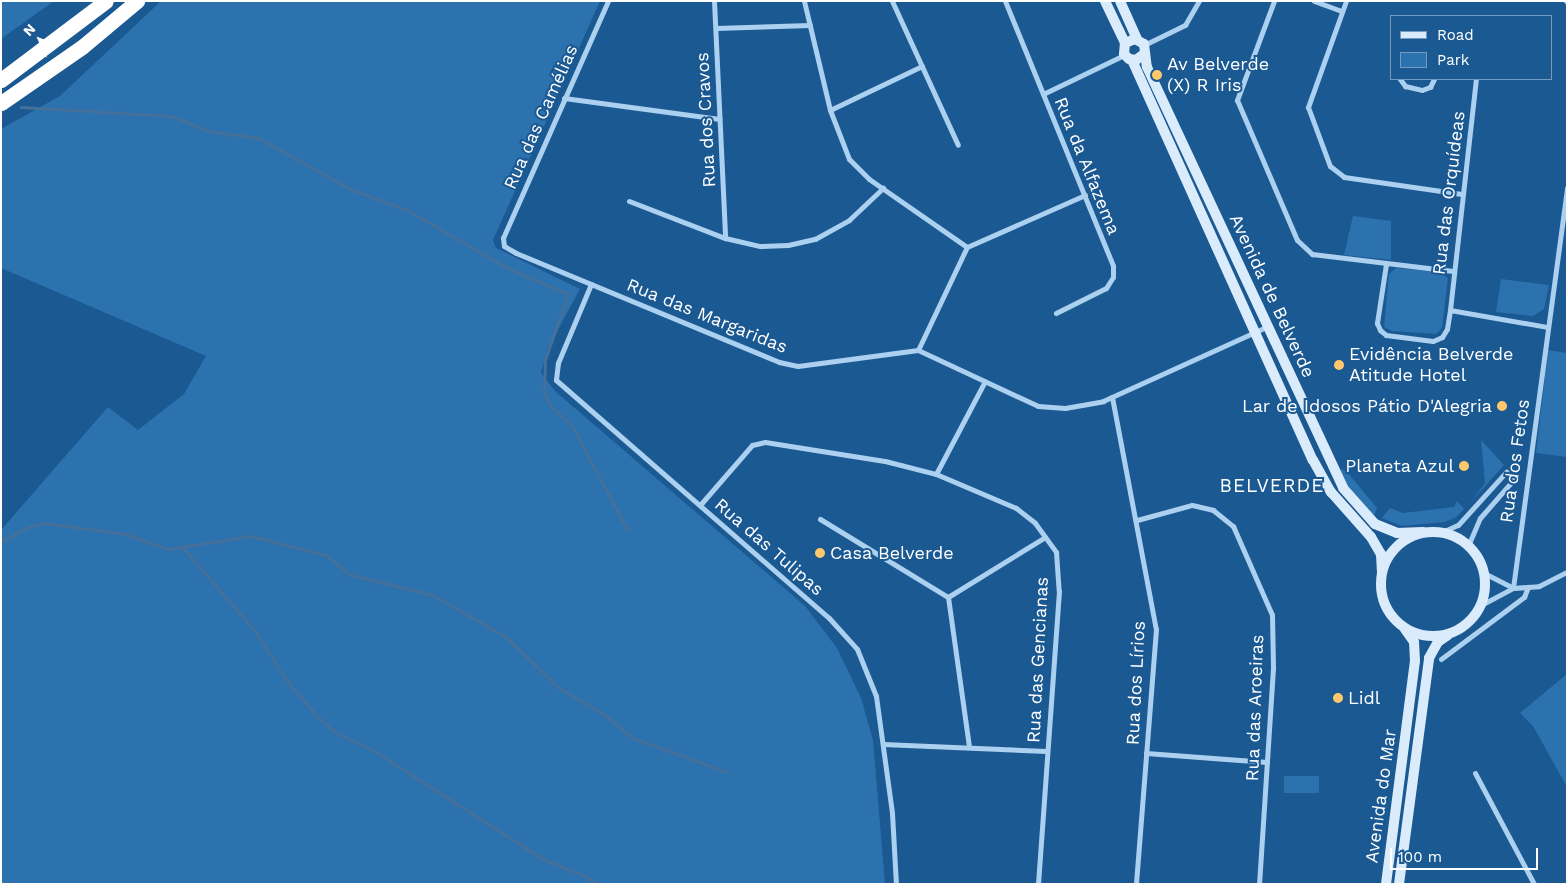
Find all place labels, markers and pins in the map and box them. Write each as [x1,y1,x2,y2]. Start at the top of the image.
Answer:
place label: Av Belverde (X) R Iris [1167,54,1270,96]
marker: Av Belverde (X) R Iris [1151,69,1163,81]
place label: Evidência Belverde Atitude Hotel [1349,344,1514,386]
marker: Evidência Belverde Atitude Hotel [1333,359,1345,371]
place label: Lar de Idosos Pátio D'Alegria [1241,395,1492,417]
marker: Lar de Idosos Pátio D'Alegria [1496,400,1508,412]
place label: Planeta Azul [1344,455,1454,477]
marker: Planeta Azul [1458,460,1470,472]
place label: Casa Belverde [830,542,954,564]
marker: Casa Belverde [814,547,826,559]
place label: Lidl [1348,687,1380,709]
marker: Lidl [1332,692,1344,704]

